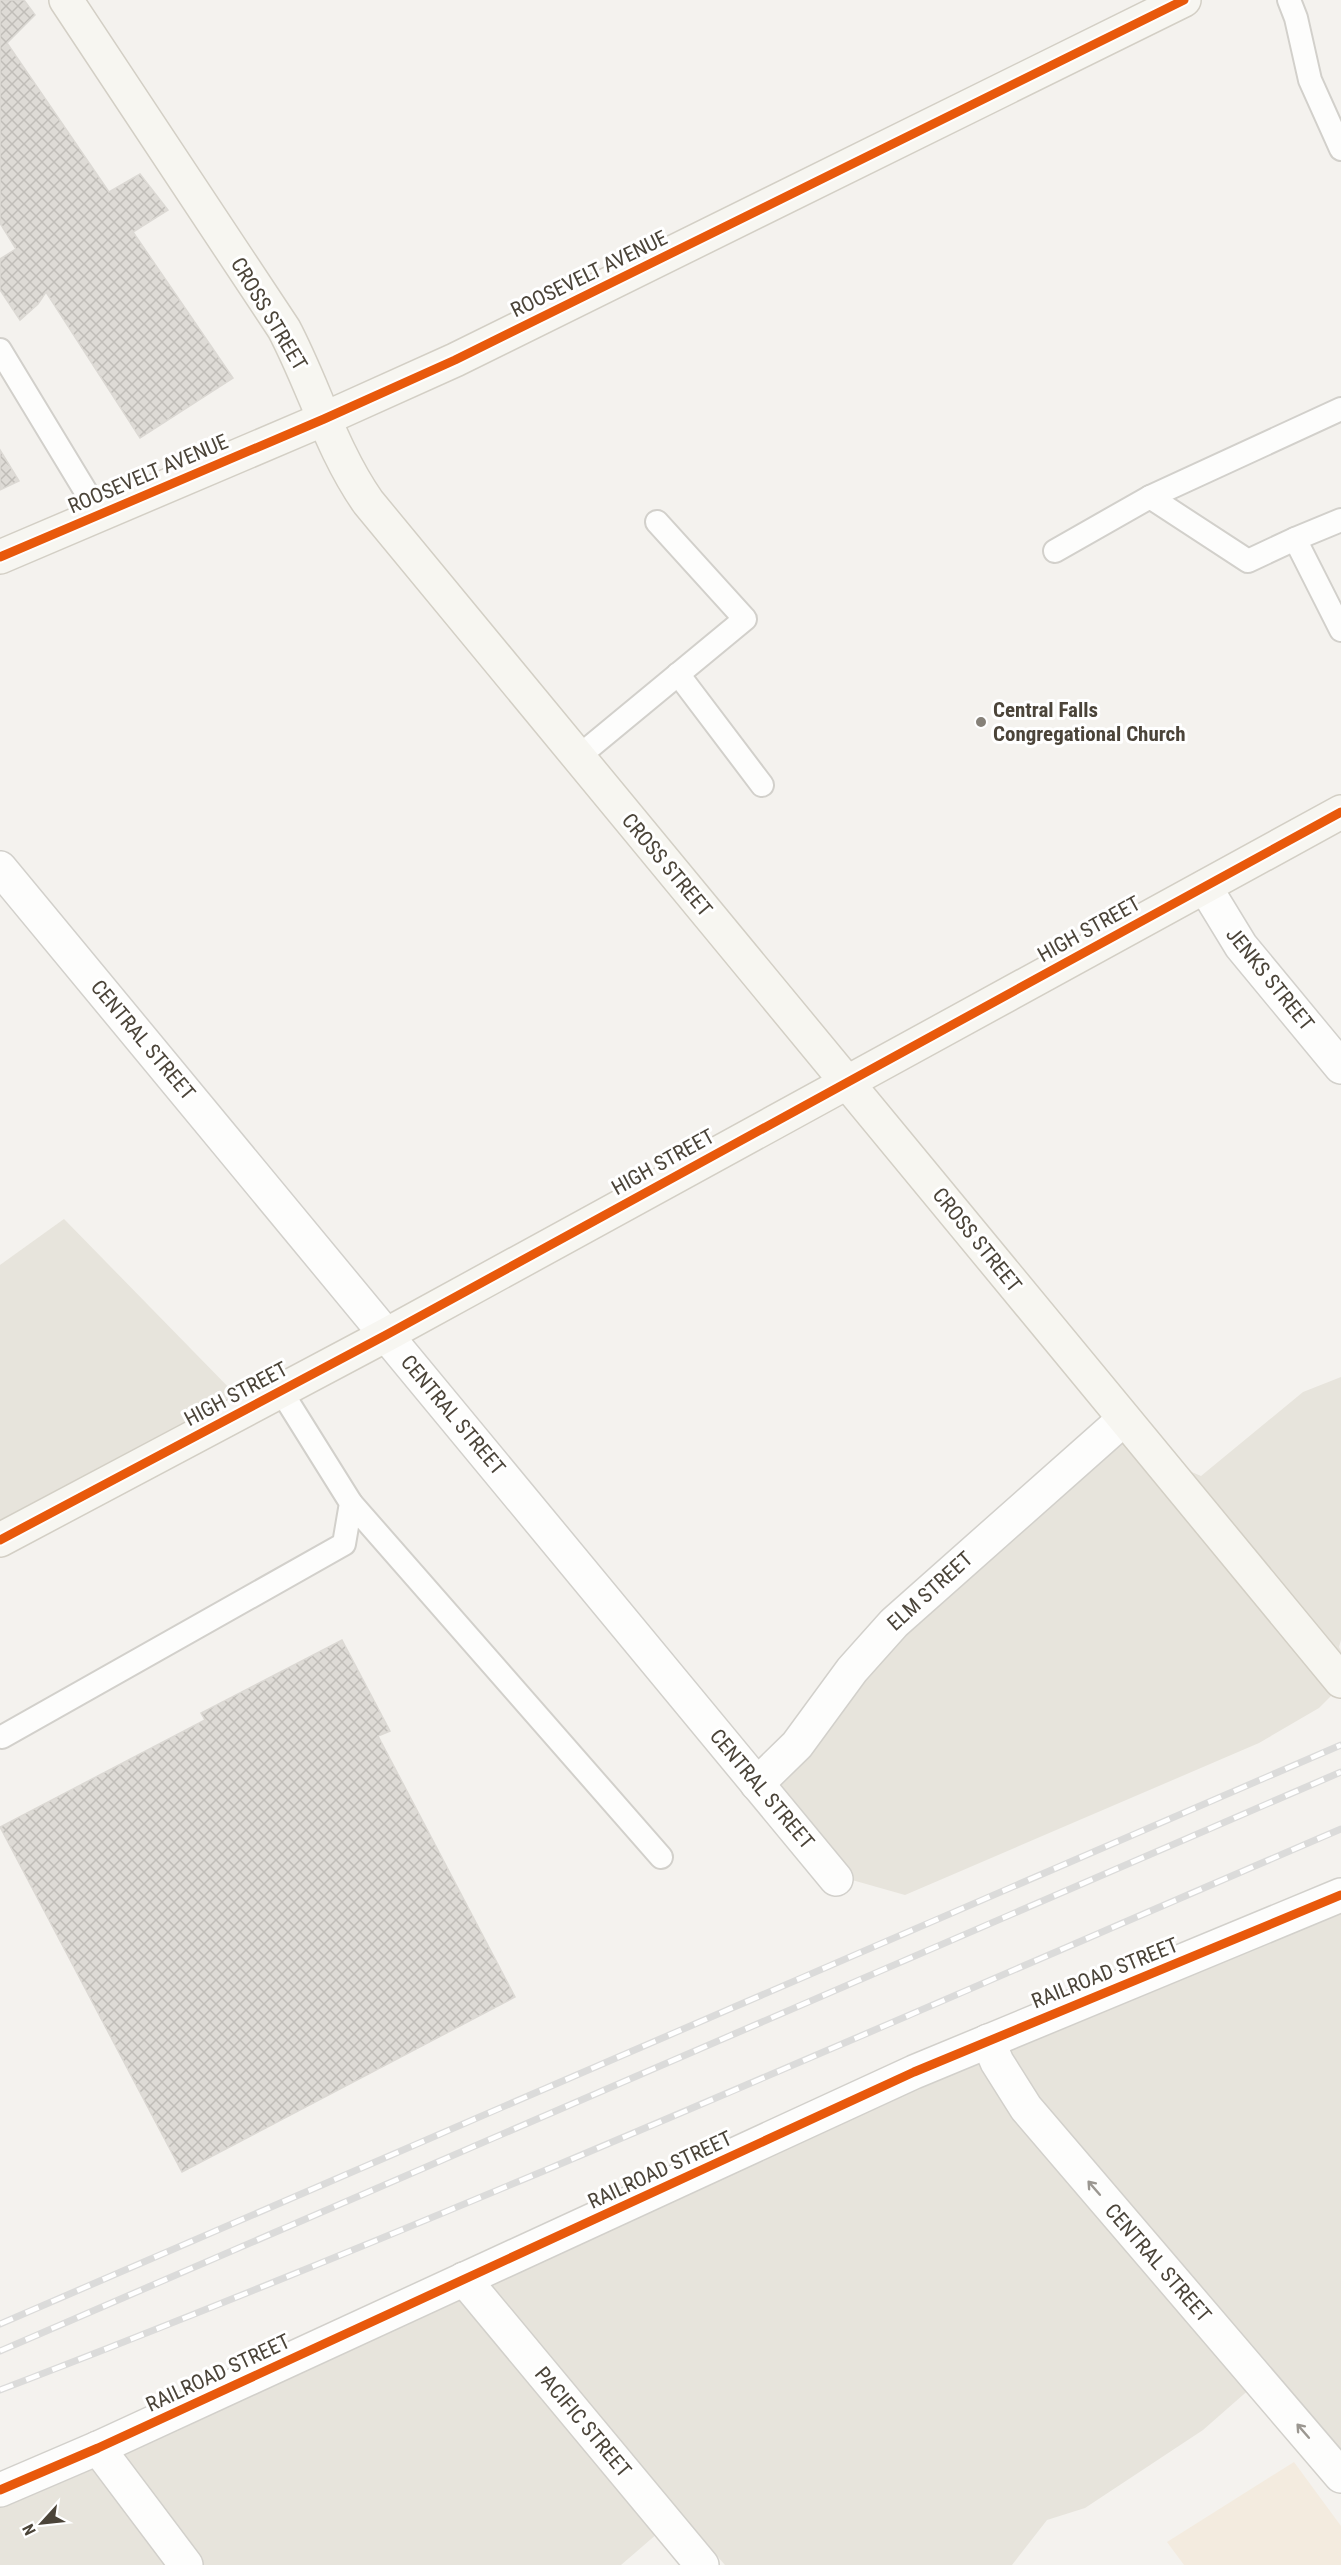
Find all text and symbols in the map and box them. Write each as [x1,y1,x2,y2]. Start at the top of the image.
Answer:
street label: ROOSEVELT AVENUE [507,226,671,322]
street label: CROSS STREET [226,253,312,375]
street label: ROOSEVELT AVENUE [65,430,231,518]
place label: Central Falls Congregational Church [993,698,1186,746]
marker: Central Falls Congregational Church [974,715,988,729]
street label: CROSS STREET [617,809,717,922]
street label: HIGH STREET [1034,891,1145,967]
street label: JENKS STREET [1221,923,1319,1035]
street label: CENTRAL STREET [86,975,200,1105]
street label: HIGH STREET [608,1124,719,1200]
street label: CROSS STREET [928,1183,1026,1297]
street label: CENTRAL STREET [396,1350,510,1480]
street label: HIGH STREET [180,1357,292,1431]
street label: ELM STREET [883,1547,977,1635]
street label: CENTRAL STREET [705,1724,819,1854]
street label: RAILROAD STREET [1028,1933,1182,2013]
street label: RAILROAD STREET [584,2126,736,2214]
one-way arrow [1087,2181,1101,2196]
street label: CENTRAL STREET [1100,2199,1216,2327]
street label: RAILROAD STREET [142,2329,294,2417]
street label: PACIFIC STREET [530,2362,636,2482]
one-way arrow [1296,2424,1310,2439]
north arrow [12,2493,72,2553]
text: N [18,2521,40,2538]

